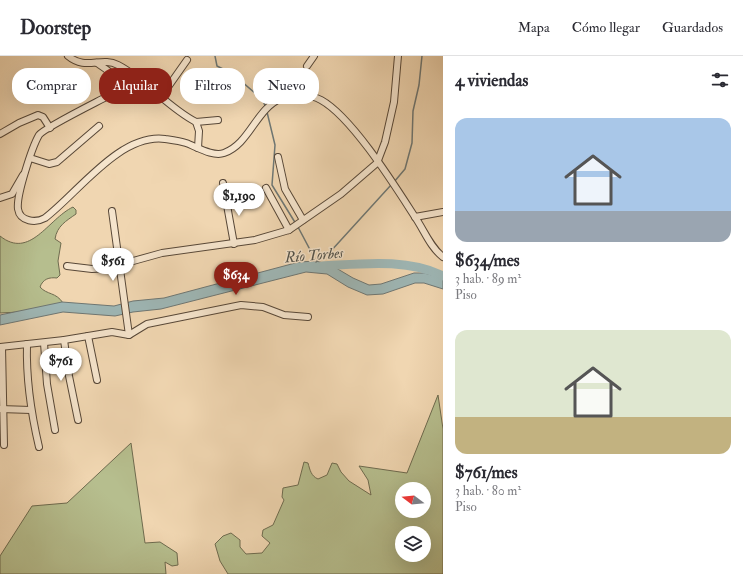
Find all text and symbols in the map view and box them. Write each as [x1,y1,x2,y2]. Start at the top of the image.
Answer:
text: Doorstep [20,16,91,40]
text: Mapa [518,19,550,36]
text: Cómo llegar [572,19,640,36]
text: Guardados [662,19,723,36]
chip: Comprar [12,68,91,104]
chip: Alquilar [99,68,172,104]
chip: Filtros [180,68,245,104]
chip: Nuevo [253,68,319,104]
icon: filters [709,69,731,91]
text: 4 viviendas [455,70,528,91]
icon: home [557,144,629,216]
pin: $1,190 [206,183,272,217]
text: $1,190 [222,188,256,204]
water label: Río Torbes [283,243,345,268]
pin: $561 [89,248,137,282]
text: $634/mes [455,250,520,271]
text: $561 [101,253,125,269]
pin: $634 [212,262,260,296]
text: $634 [223,267,249,283]
text: 3 hab. · 89 m² [455,271,521,287]
text: Piso [455,287,477,303]
pin: $761 [37,348,85,382]
text: $761 [49,353,73,369]
icon: home [557,356,629,428]
text: $761/mes [455,462,517,483]
north arrow [395,482,431,518]
map controls [395,482,431,562]
text: 3 hab. · 80 m² [455,483,521,499]
text: Piso [455,499,477,515]
button: layers [395,526,431,562]

